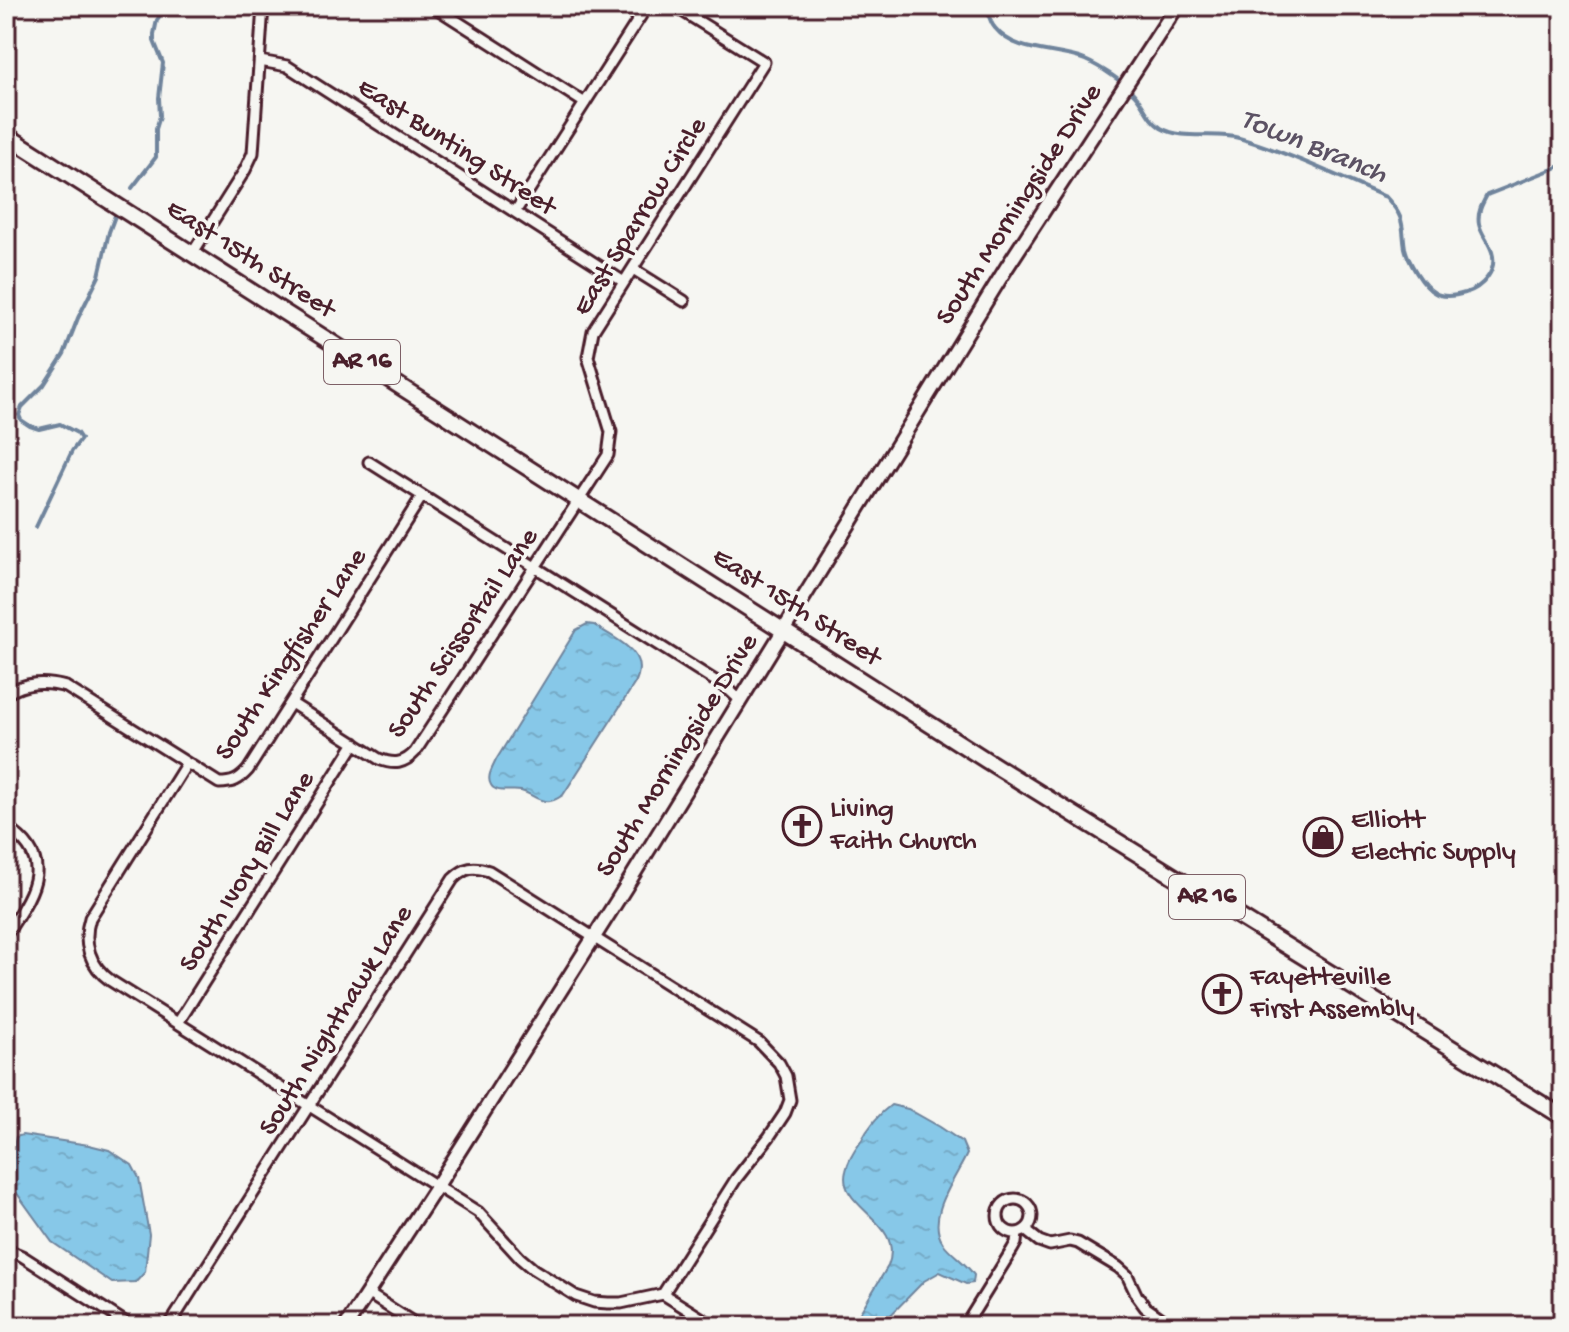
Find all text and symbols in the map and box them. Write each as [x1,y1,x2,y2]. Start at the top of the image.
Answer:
street label: East Bunting Street [351,71,564,226]
street label: South Morningside Drive [930,78,1111,332]
water label: Town Branch [1235,103,1392,194]
street label: East Sparrow Circle [567,111,716,322]
street label: East 15th Street [159,193,343,328]
road number: AR 16 [324,340,400,384]
street label: South Scissortail Lane [381,522,547,746]
street label: East 15th Street [705,541,889,676]
street label: South Kingfisher Lane [209,542,376,767]
street label: South Morningside Drive [590,628,767,884]
street label: South Ivory Bill Lane [173,765,323,979]
place label: Living Faith Church [829,794,977,859]
church icon: Living Faith Church [781,805,823,847]
place label: Elliott Electric Supply [1351,805,1516,870]
shop icon: Elliott Electric Supply [1302,816,1344,858]
road number: AR 16 [1169,875,1245,919]
street label: South Nighthawk Lane [253,899,422,1142]
place label: Fayetteville First Assembly [1249,962,1415,1027]
church icon: Fayetteville First Assembly [1201,973,1243,1015]

